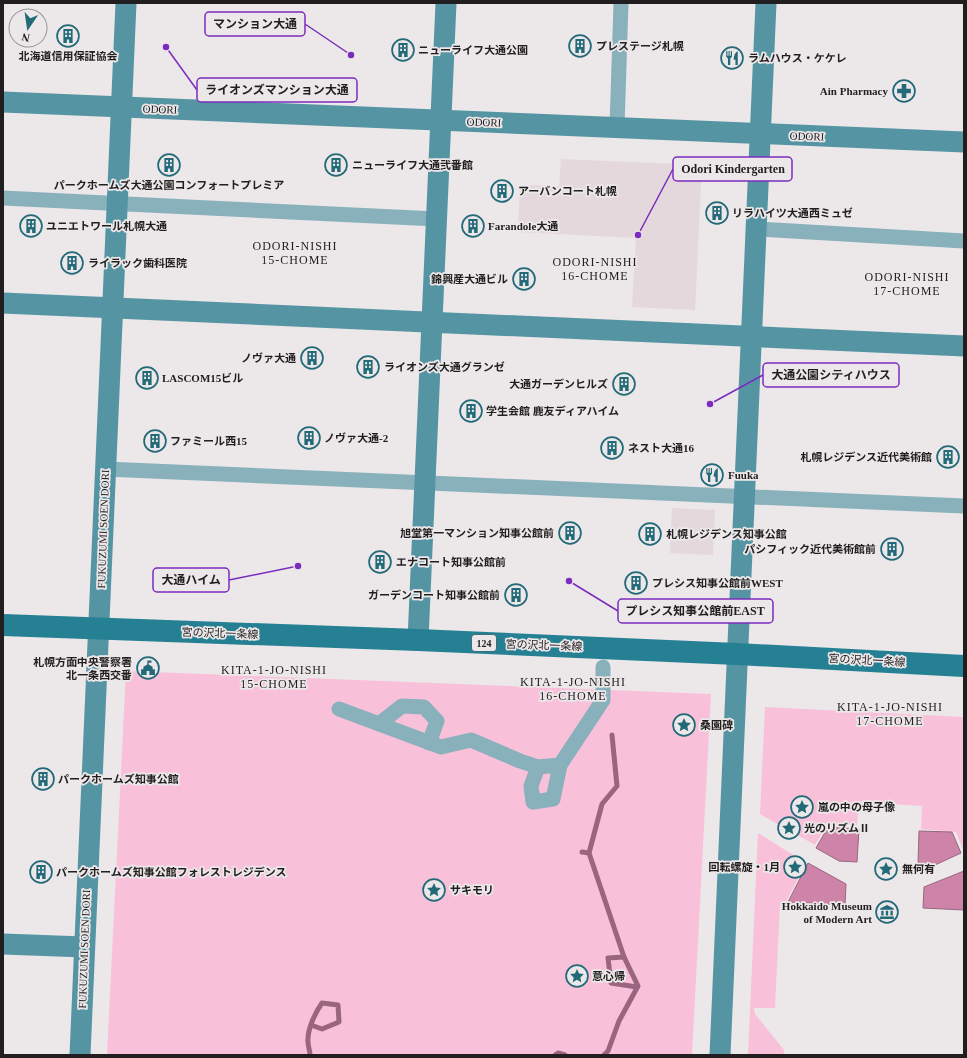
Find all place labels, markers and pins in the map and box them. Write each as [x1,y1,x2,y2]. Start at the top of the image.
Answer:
callout: マンション大通 [205,12,305,36]
building icon: 北海道信用保証協会 [55,23,81,49]
building icon: プレステージ札幌 [567,33,593,59]
building icon: ニューライフ大通公園 [390,37,416,63]
place label: プレステージ札幌 [596,40,684,52]
place label: ニューライフ大通公園 [418,44,528,56]
restaurant icon: ラムハウス・ケケレ [719,45,745,71]
place label: 北海道信用保証協会 [19,50,118,62]
place label: ラムハウス・ケケレ [748,52,846,64]
callout: ライオンズマンション大通 [197,78,357,102]
pharmacy icon: Ain Pharmacy [891,78,917,104]
place label: Ain Pharmacy [820,85,888,97]
building icon: パークホームズ大通公園コンフォートプレミア [156,152,182,178]
building icon: ニューライフ大通弐番館 [323,152,349,178]
callout: Odori Kindergarten [673,157,792,181]
place label: ニューライフ大通弐番館 [352,159,473,171]
building icon: アーバンコート札幌 [489,178,515,204]
place label: パークホームズ大通公園コンフォートプレミア [54,179,284,191]
place label: アーバンコート札幌 [518,185,617,197]
building icon: リラハイツ大通西ミュゼ [704,200,730,226]
place label: リラハイツ大通西ミュゼ [732,207,853,219]
building icon: ユニエトワール札幌大通 [18,213,44,239]
building icon: Farandole大通 [460,213,486,239]
place label: ユニエトワール札幌大通 [46,220,167,232]
place label: Farandole大通 [488,220,558,232]
building icon: ライラック歯科医院 [59,250,85,276]
place label: ライラック歯科医院 [88,257,187,269]
building icon: 錦興産大通ビル [511,266,537,292]
place label: 錦興産大通ビル [431,273,508,285]
building icon: ノヴァ大通 [299,345,325,371]
place label: ノヴァ大通 [241,352,296,364]
building icon: ライオンズ大通グランゼ [355,354,381,380]
place label: ライオンズ大通グランゼ [384,361,505,373]
callout: 大通公園シティハウス [763,363,899,387]
building icon: LASCOM15ビル [134,365,160,391]
building icon: 大通ガーデンヒルズ [611,371,637,397]
place label: LASCOM15ビル [162,372,243,384]
place label: 大通ガーデンヒルズ [509,378,608,390]
building icon: 学生会館 鹿友ディアハイム [458,398,484,424]
place label: 学生会館 鹿友ディアハイム [486,405,619,417]
building icon: ノヴァ大通-2 [296,425,322,451]
building icon: ファミール西15 [142,428,168,454]
place label: ノヴァ大通-2 [324,432,389,444]
place label: ファミール西15 [170,435,247,447]
building icon: ネスト大通16 [599,435,625,461]
place label: ネスト大通16 [628,442,694,454]
building icon: 札幌レジデンス近代美術館 [935,444,961,470]
place label: 札幌レジデンス近代美術館 [800,451,932,463]
restaurant icon: Fuuka [699,462,725,488]
place label: Fuuka [728,469,759,481]
building icon: 旭堂第一マンション知事公館前 [557,520,583,546]
building icon: 札幌レジデンス知事公館 [637,521,663,547]
place label: 旭堂第一マンション知事公館前 [400,527,554,539]
place label: 札幌レジデンス知事公館 [666,528,787,540]
building icon: パシフィック近代美術館前 [879,536,905,562]
place label: パシフィック近代美術館前 [744,543,876,555]
building icon: エナコート知事公館前 [367,549,393,575]
place label: エナコート知事公館前 [396,556,506,568]
callout: 大通ハイム [153,568,229,592]
building icon: プレシス知事公館前WEST [623,570,649,596]
place label: プレシス知事公館前WEST [652,577,783,589]
building icon: ガーデンコート知事公館前 [503,582,529,608]
place label: ガーデンコート知事公館前 [368,589,500,601]
callout: プレシス知事公館前EAST [618,599,773,623]
public building icon: 札幌方面中央警察署 北一条西交番 [135,655,161,681]
place label: 札幌方面中央警察署 北一条西交番 [33,656,132,681]
place icon: 桑園碑 [671,712,697,738]
place label: 桑園碑 [700,719,733,731]
building icon: パークホームズ知事公館 [30,766,56,792]
place label: パークホームズ知事公館 [58,773,179,785]
place icon: 嵐の中の母子像 [789,794,815,820]
place label: 嵐の中の母子像 [818,801,895,813]
place icon: 光のリズムⅡ [776,815,802,841]
place label: 光のリズムⅡ [804,822,870,834]
place icon: 回転螺旋・1月 [782,854,808,880]
place icon: 無何有 [873,856,899,882]
building icon: パークホームズ知事公館フォレストレジデンス [28,859,54,885]
place label: 回転螺旋・1月 [709,861,780,873]
place label: 無何有 [902,863,935,875]
place label: パークホームズ知事公館フォレストレジデンス [56,866,286,878]
place icon: サキモリ [421,877,447,903]
place label: サキモリ [450,884,494,896]
museum icon: Hokkaido Museum of Modern Art [874,899,900,925]
place label: Hokkaido Museum of Modern Art [782,900,872,925]
place icon: 意心帰 [564,963,590,989]
place label: 意心帰 [592,970,625,982]

